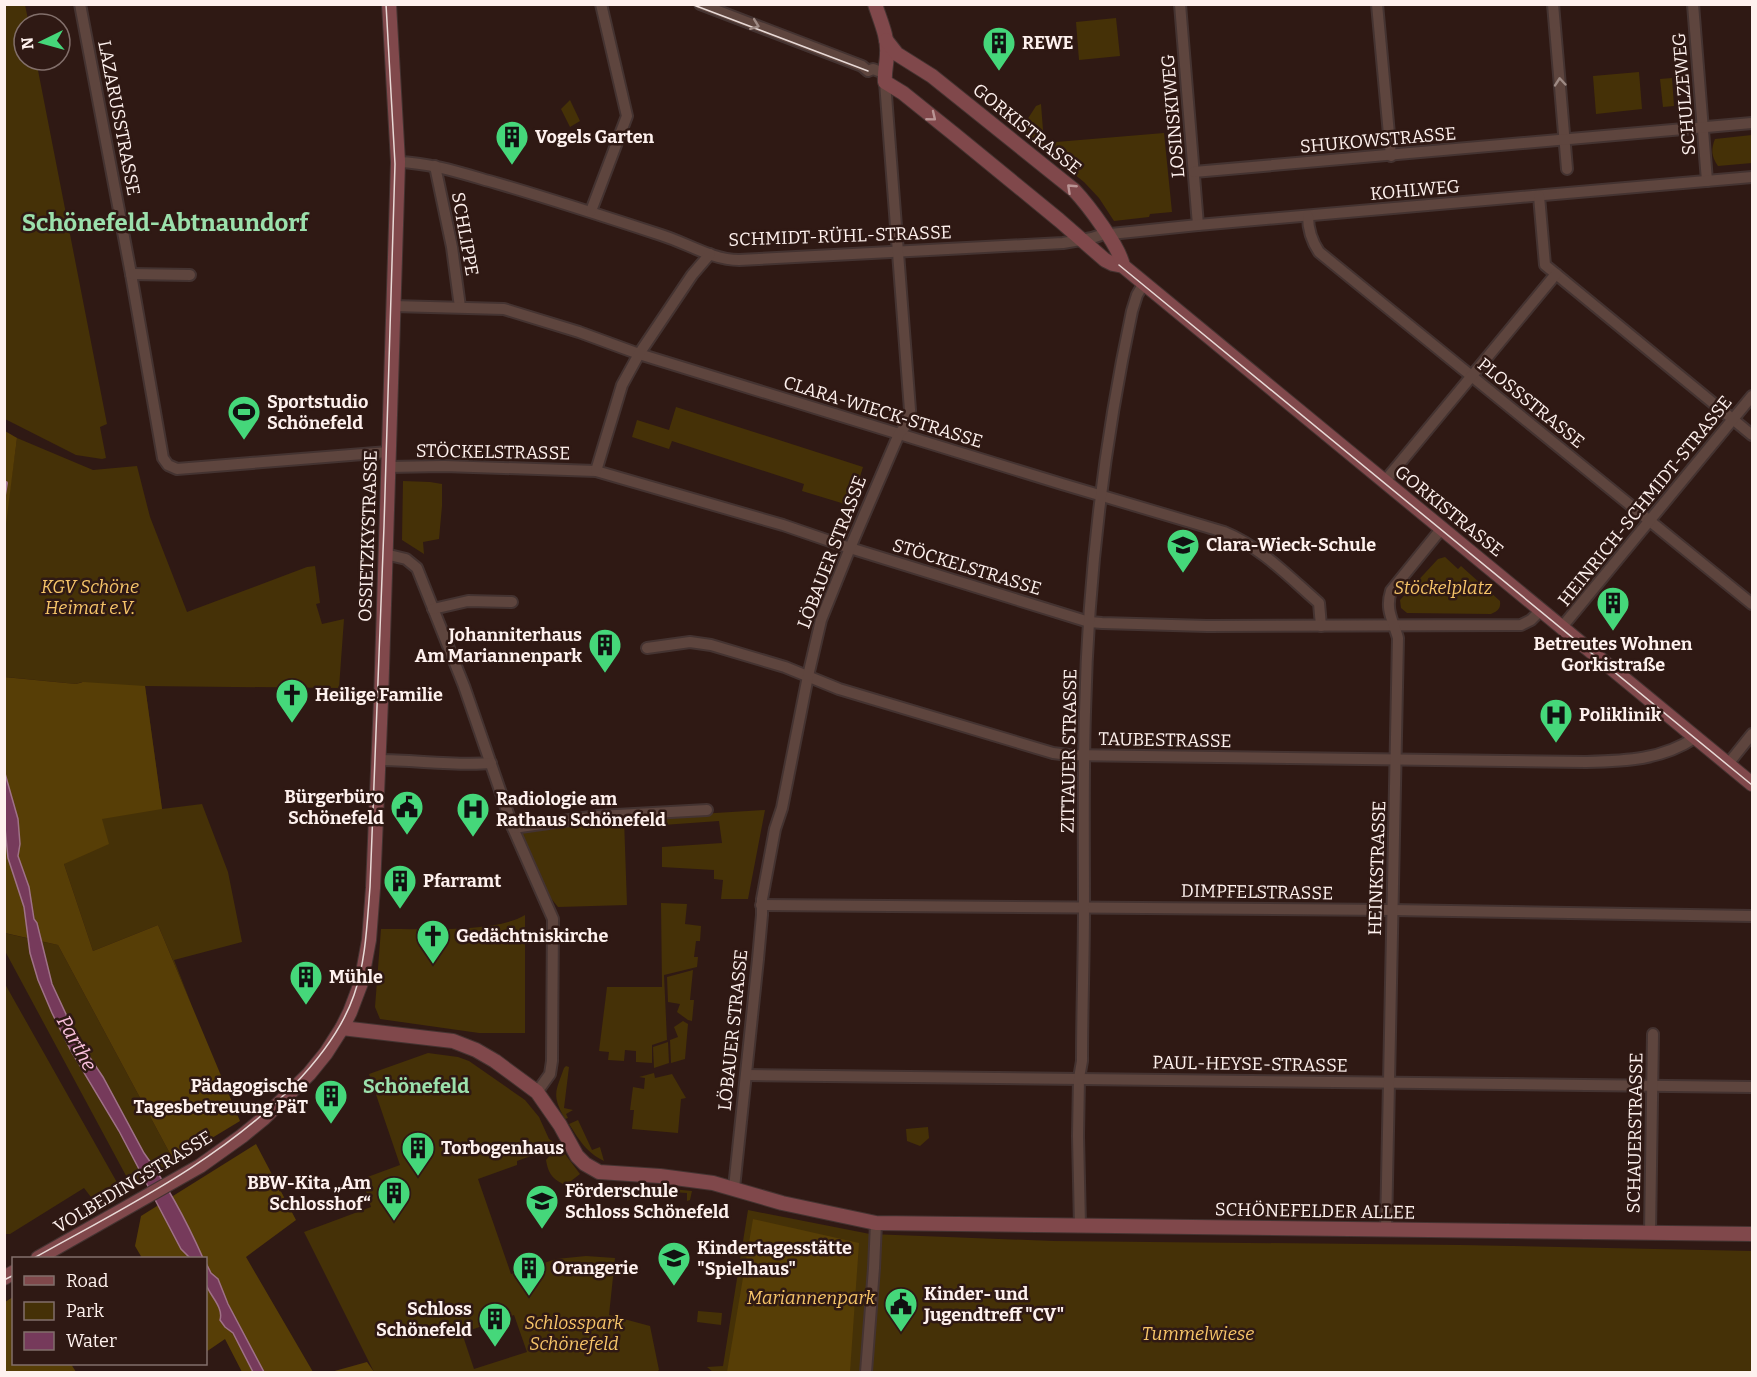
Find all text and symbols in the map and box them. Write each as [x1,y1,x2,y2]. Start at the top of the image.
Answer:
north arrow [12,12,72,72]
one-way arrow [749,18,760,30]
building icon: REWE [981,25,1017,72]
place label: REWE [1022,32,1074,54]
street label: SCHULZEWEG [1668,32,1700,156]
text: N [18,36,38,50]
street label: LAZARUSSTRASSE [93,39,145,197]
street label: LOSINSKIWEG [1157,53,1189,179]
one-way arrow [1554,77,1567,86]
street label: GORKISTRASSE [968,78,1086,180]
one-way arrow [926,109,937,120]
building icon: Vogels Garten [494,119,530,166]
street label: SHUKOWSTRASSE [1299,122,1457,158]
place label: Vogels Garten [535,126,655,148]
street label: KOHLWEG [1369,175,1461,205]
one-way arrow [1068,184,1078,195]
street label: SCHLIPPE [447,190,483,278]
district label: Schönefeld-Abtnaundorf [22,209,310,237]
street label: SCHMIDT-RÜHL-STRASSE [728,221,952,251]
street label: PLOSSSTRASSE [1473,353,1589,453]
street label: CLARA-WIECK-STRASSE [781,371,985,453]
place label: Sportstudio Schönefeld [267,391,368,434]
street label: HEINRICH-SCHMIDT-STRASSE [1553,391,1737,611]
sports icon: Sportstudio Schönefeld [226,394,262,441]
street label: STÖCKELSTRASSE [416,440,570,464]
street label: OSSIETZKYSTRASSE [354,450,382,622]
street label: GORKISTRASSE [1390,460,1508,562]
street label: LÖBAUER STRASSE [793,472,871,632]
school or university icon: Clara-Wieck-Schule [1165,527,1201,574]
street label: STÖCKELSTRASSE [890,534,1044,600]
place label: Clara-Wieck-Schule [1206,534,1376,556]
park label: KGV Schöne Heimat e.V. [41,576,139,619]
park label: Stöckelplatz [1394,577,1493,599]
building icon: Betreutes Wohnen Gorkistraße [1595,585,1631,632]
place label: Johanniterhaus Am Mariannenpark [415,624,582,667]
building icon: Johanniterhaus Am Mariannenpark [587,627,623,674]
place label: Betreutes Wohnen Gorkistraße [1534,633,1693,676]
street label: ZITTAUER STRASSE [1057,669,1081,833]
church icon: Heilige Familie [274,677,310,724]
place label: Heilige Familie [315,684,443,706]
hospital icon: Poliklinik [1538,697,1574,744]
place label: Poliklinik [1579,704,1662,726]
street label: TAUBESTRASSE [1098,728,1232,752]
place label: Bürgerbüro Schönefeld [284,786,384,829]
place label: Radiologie am Rathaus Schönefeld [496,788,666,831]
public building icon: Bürgerbüro Schönefeld [389,789,425,836]
hospital icon: Radiologie am Rathaus Schönefeld [455,791,491,838]
street label: HEINKSTRASSE [1364,800,1390,936]
building icon: Pfarramt [382,863,418,910]
place label: Pfarramt [423,870,501,892]
street label: DIMPFELSTRASSE [1181,880,1333,904]
church icon: Gedächtniskirche [415,918,451,965]
place label: Gedächtniskirche [456,925,608,947]
street label: LÖBAUER STRASSE [714,948,752,1112]
building icon: Mühle [288,959,324,1006]
place label: Mühle [329,966,383,988]
water label: Parthe [52,1011,102,1075]
street label: PAUL-HEYSE-STRASSE [1152,1051,1348,1077]
street label: SCHAUERSTRASSE [1623,1052,1647,1214]
district label: Schönefeld [363,1074,469,1098]
place label: Pädagogische Tagesbetreuung PäT [134,1075,308,1118]
building icon: Pädagogische Tagesbetreuung PäT [313,1078,349,1125]
street label: VOLBEDINGSTRASSE [50,1126,216,1238]
building icon: Torbogenhaus [400,1130,436,1177]
place label: Torbogenhaus [441,1137,564,1159]
place label: BBW-Kita „Am Schlosshof“ [247,1172,371,1215]
building icon: BBW-Kita „Am Schlosshof“ [376,1175,412,1222]
place label: Förderschule Schloss Schönefeld [565,1180,729,1223]
school or university icon: Förderschule Schloss Schönefeld [524,1183,560,1230]
street label: SCHÖNEFELDER ALLEE [1215,1198,1415,1224]
place label: Kindertagesstätte "Spielhaus" [697,1237,852,1280]
school or university icon: Kindertagesstätte "Spielhaus" [656,1240,692,1287]
building icon: Orangerie [511,1250,547,1297]
legend [12,1257,207,1365]
place label: Orangerie [552,1257,639,1279]
text: Road [66,1270,109,1292]
place label: Kinder- und Jugendtreff "CV" [923,1283,1064,1326]
public building icon: Kinder- und Jugendtreff "CV" [883,1286,919,1333]
park label: Mariannenpark [747,1287,876,1309]
place label: Schloss Schönefeld [376,1298,472,1341]
text: Park [66,1300,105,1322]
building icon: Schloss Schönefeld [477,1301,513,1348]
park label: Schlosspark Schönefeld [524,1312,624,1355]
park label: Tummelwiese [1142,1323,1254,1345]
text: Water [66,1330,117,1352]

